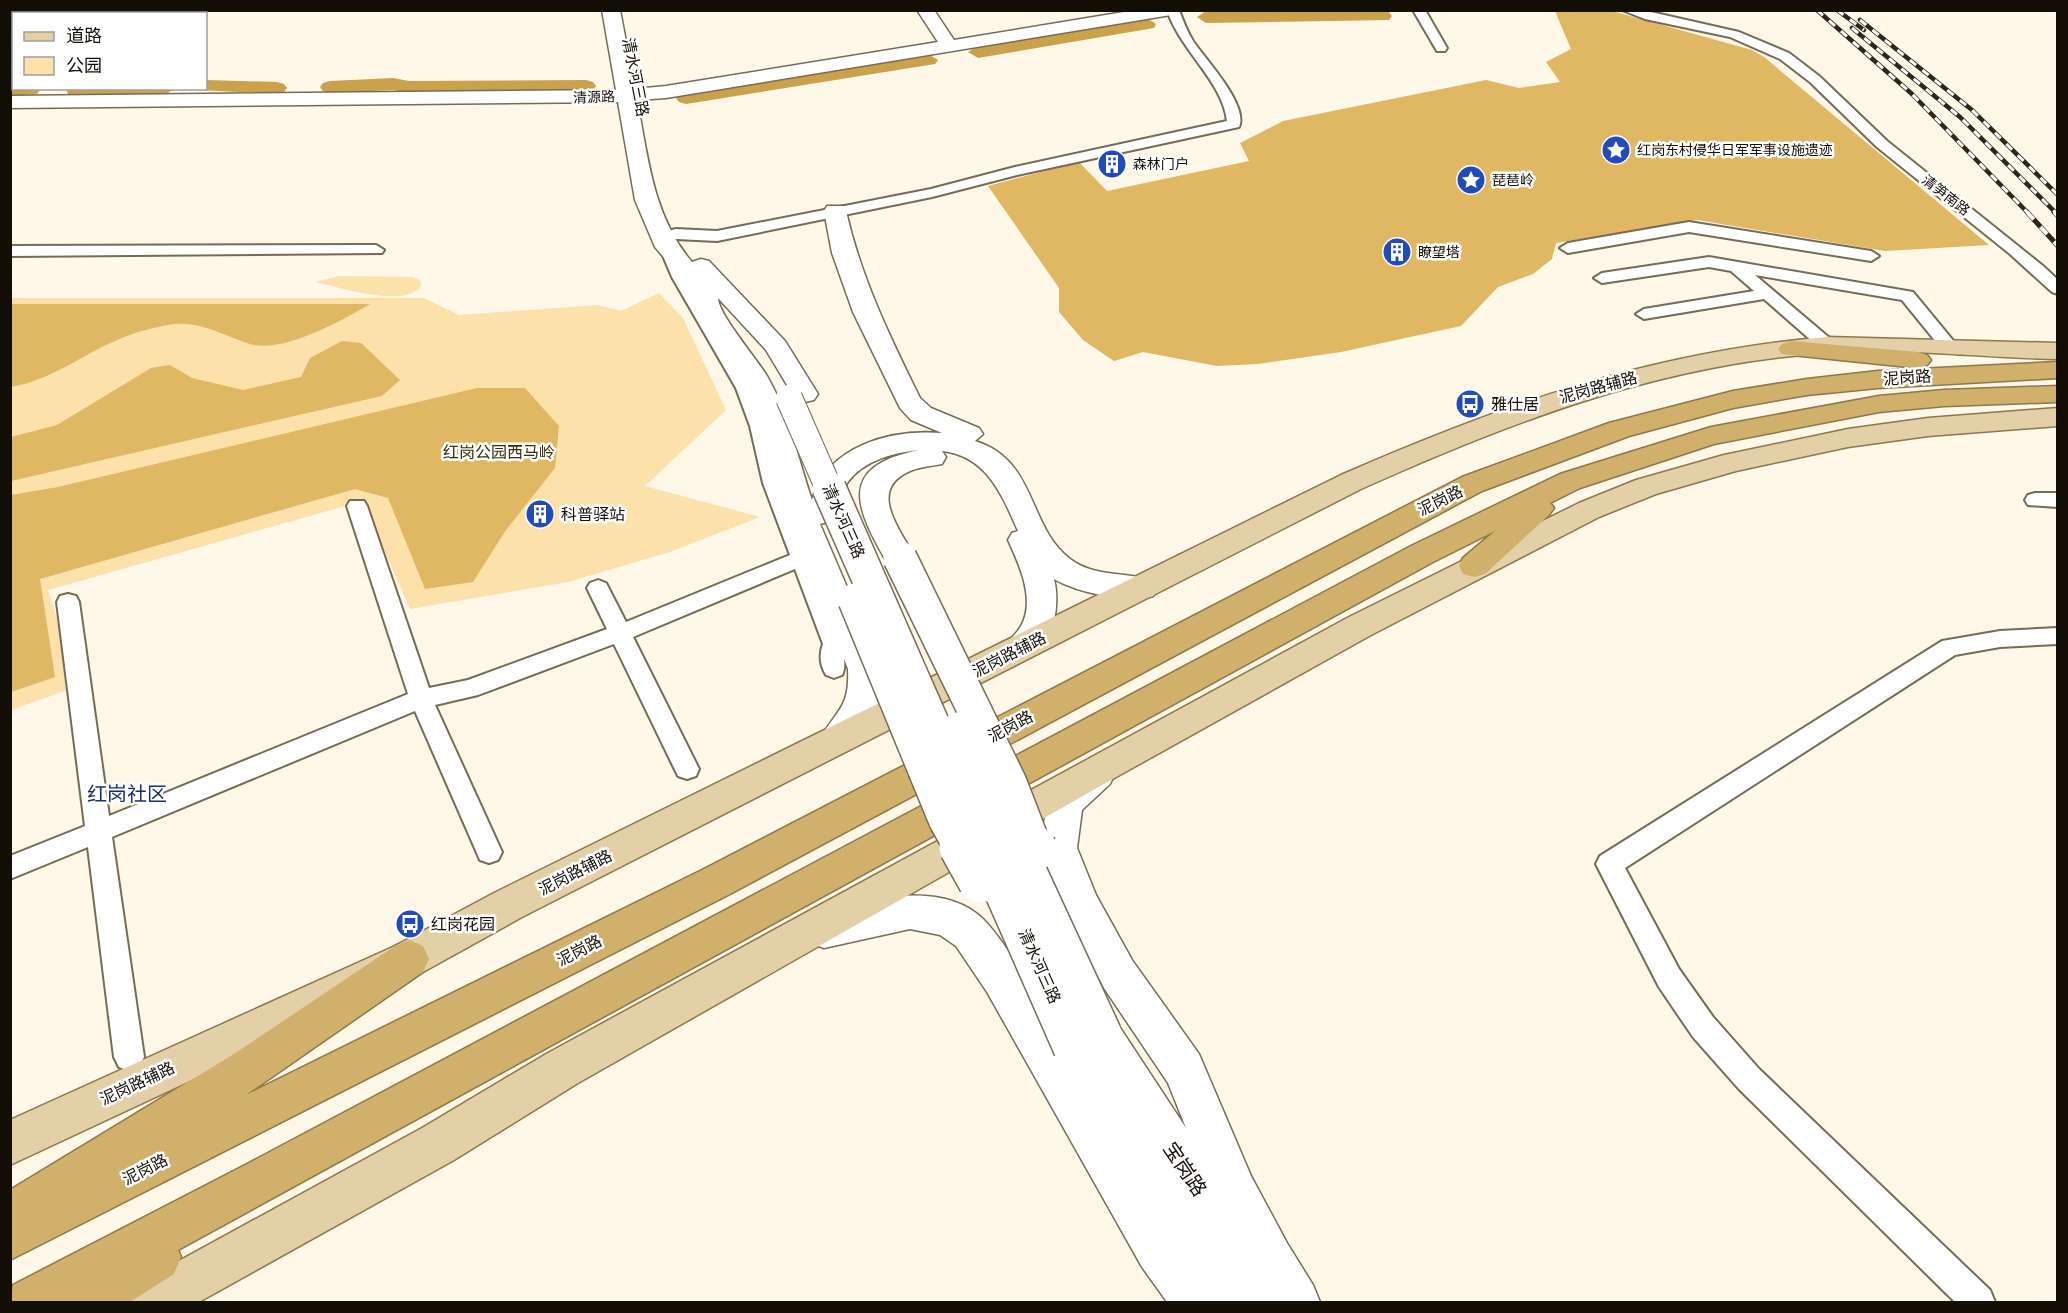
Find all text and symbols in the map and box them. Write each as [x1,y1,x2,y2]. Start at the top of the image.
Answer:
legend [12,12,207,90]
text: 道路 [66,25,102,47]
street label: 清水河三路 [619,36,652,118]
text: 公园 [66,55,102,77]
street label: 清源路 [573,88,615,107]
place icon: 红岗东村侵华日军军事设施遗迹 [1600,134,1632,166]
place label: 红岗东村侵华日军军事设施遗迹 [1637,142,1833,159]
building icon: 森林门户 [1096,148,1128,180]
place label: 森林门户 [1133,156,1189,173]
place icon: 琵琶岭 [1455,164,1487,196]
street label: 清笋南路 [1918,171,1973,219]
place label: 琵琶岭 [1492,172,1534,189]
building icon: 瞭望塔 [1381,236,1413,268]
place label: 瞭望塔 [1418,244,1460,261]
street label: 泥岗路 [1882,366,1932,389]
street label: 泥岗路辅路 [1557,368,1639,407]
bus stop icon: 雅仕居 [1454,388,1486,420]
place label: 雅仕居 [1491,395,1539,414]
park label: 红岗公园西马岭 [443,443,555,462]
street label: 清水河三路 [819,481,868,562]
street label: 泥岗路 [1414,481,1466,520]
building icon: 科普驿站 [524,498,556,530]
place label: 科普驿站 [561,505,625,524]
street label: 泥岗路辅路 [969,628,1049,681]
street label: 泥岗路 [985,707,1036,746]
district label: 红岗社区 [87,782,167,806]
street label: 泥岗路辅路 [535,846,615,899]
bus stop icon: 红岗花园 [394,908,426,940]
place label: 红岗花园 [431,915,495,934]
street label: 清水河三路 [1015,926,1064,1007]
street label: 泥岗路 [554,931,605,970]
street label: 泥岗路辅路 [97,1058,177,1109]
street label: 宝岗路 [1158,1137,1212,1201]
street label: 泥岗路 [120,1150,171,1189]

